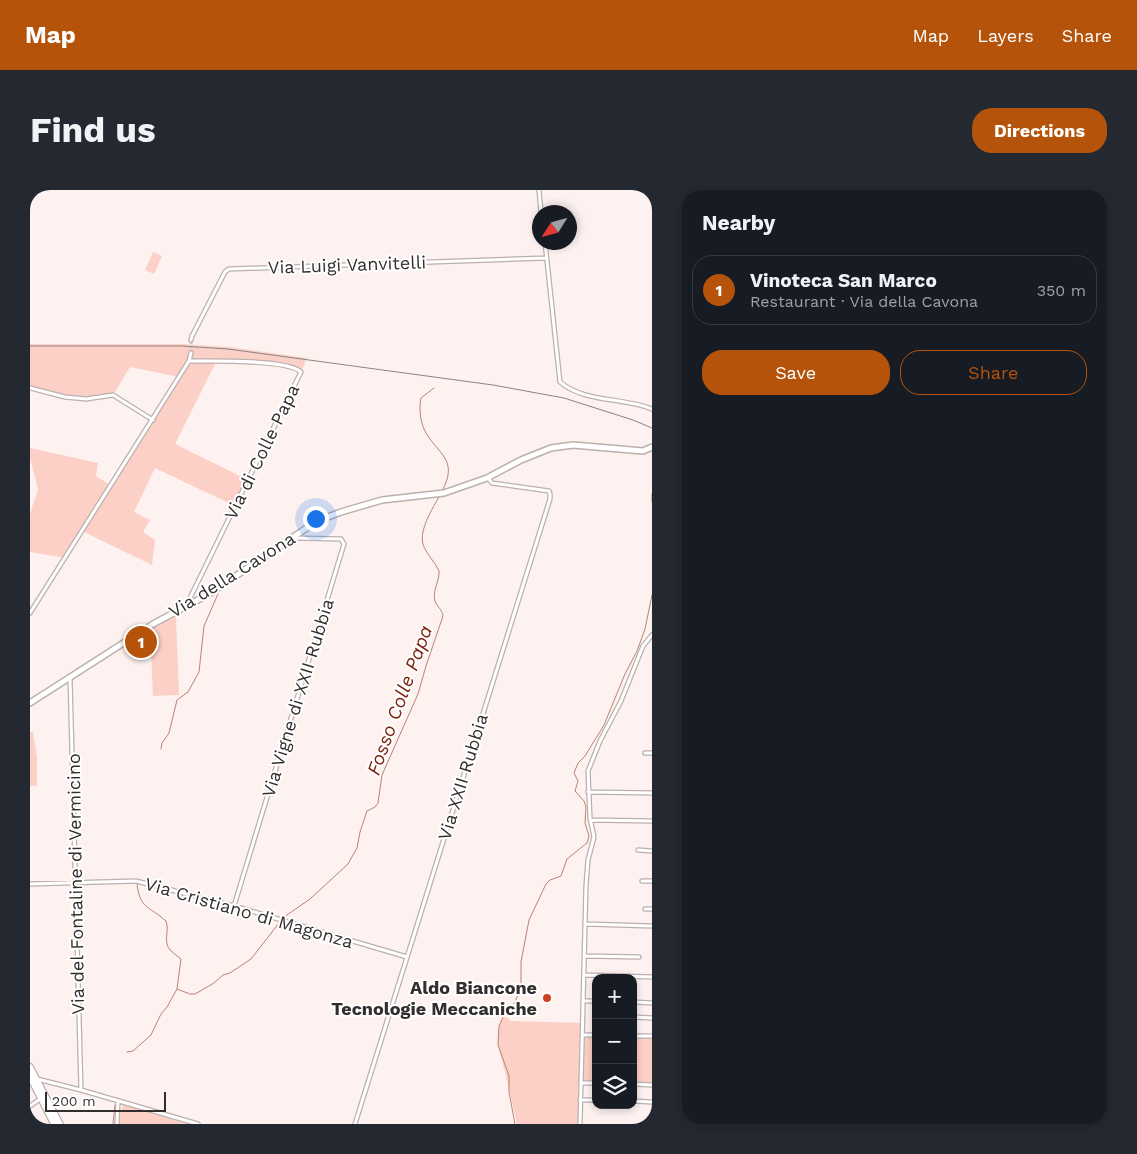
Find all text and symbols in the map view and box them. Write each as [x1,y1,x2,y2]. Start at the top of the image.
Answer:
text: Map [25,21,76,49]
text: Map [912,25,949,46]
text: Layers [977,25,1034,46]
text: Share [1062,25,1112,46]
button: Directions [972,108,1107,153]
text: Find us [30,109,156,151]
north arrow [532,205,577,250]
text: Nearby [702,210,775,235]
street label: Via Luigi Vanvitelli [268,251,426,278]
text: Vinoteca San Marco [750,269,937,292]
text: 1 [716,281,722,300]
text: 350 m [1037,281,1086,300]
text: Restaurant · Via della Cavona [750,292,978,311]
button: Save [702,350,890,395]
button: Share [900,350,1087,395]
street label: Via di Colle Papa [220,381,303,523]
your location [303,506,329,532]
street label: Via della Cavona [165,527,299,622]
street label: Via Vigne di XXII Rubbia [257,596,338,800]
water label: Fosso Colle Papa [362,622,437,778]
pin: 1 [125,623,157,661]
street label: Via XXII Rubbia [433,711,492,843]
street label: Via del Fontaline di Vermicino [63,753,88,1015]
street label: Via Cristiano di Magonza [142,873,356,952]
map controls [592,974,637,1109]
button: + [592,974,637,1019]
place label: Aldo Biancone Tecnologie Meccaniche [331,977,537,1019]
marker: Aldo Biancone Tecnologie Meccaniche [541,992,553,1004]
button: − [592,1019,637,1064]
button: layers [592,1064,637,1109]
scale bar [45,1089,166,1112]
text: 200 m [52,1093,96,1109]

